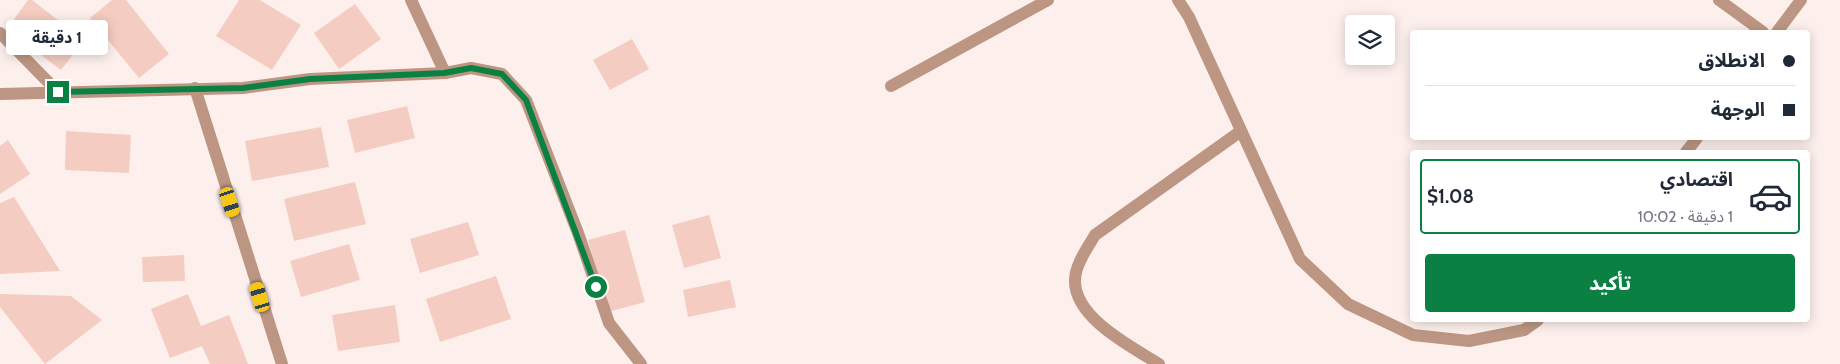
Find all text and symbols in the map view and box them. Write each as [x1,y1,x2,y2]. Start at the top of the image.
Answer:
map controls [1345,15,1395,65]
button: layers [1345,15,1395,65]
callout: 1 دقيقة [7,19,109,54]
text: 1 دقيقة [32,28,82,47]
text: الانطلاق [1699,49,1765,72]
route end [47,81,69,103]
text: الوجهة [1711,98,1765,121]
text: اقتصادي [1660,168,1733,191]
icon: car [1748,174,1793,219]
car [218,185,241,219]
text: $1.08 [1427,185,1474,208]
text: 1 دقيقة · 10:02 [1637,207,1733,226]
button: تأكيد [1425,254,1795,312]
route start [585,276,607,298]
car [248,280,271,314]

